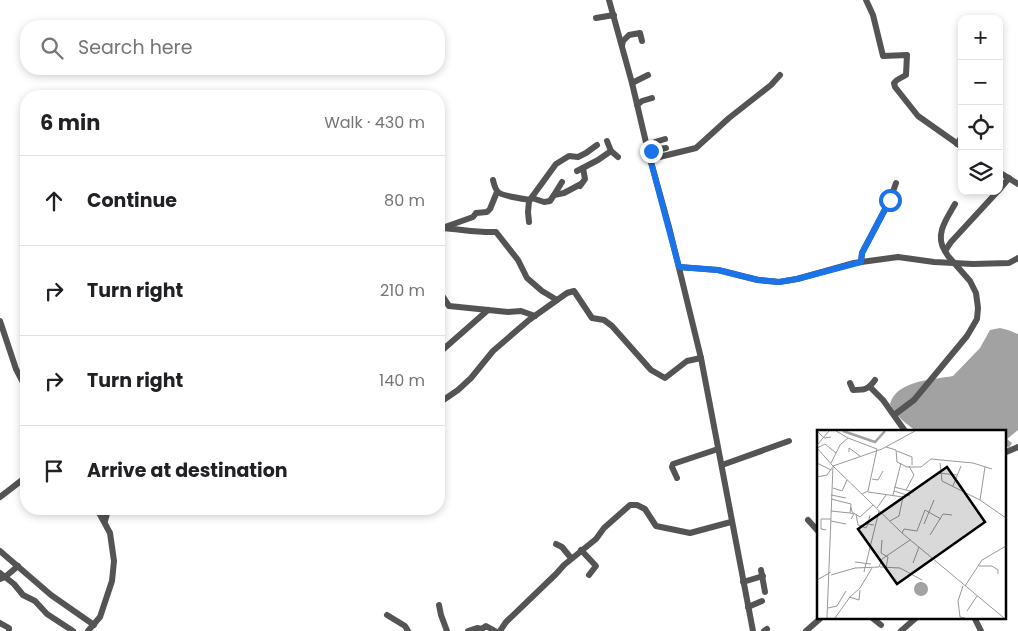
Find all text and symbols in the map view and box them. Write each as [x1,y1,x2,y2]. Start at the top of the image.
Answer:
map controls [958,15,1003,195]
button: + [958,15,1003,60]
search box [20,20,445,75]
icon: search [38,34,66,62]
text: Search here [78,34,192,61]
button: − [958,60,1003,105]
button: locate [958,105,1003,150]
text: 6 min [40,108,100,137]
text: Walk · 430 m [324,111,425,134]
route end [640,140,663,163]
button: layers [958,150,1003,195]
icon: ahead [40,187,68,215]
text: Continue [87,187,177,214]
text: 80 m [384,189,425,212]
route start [879,189,902,212]
icon: right [40,277,68,305]
text: Turn right [87,277,183,304]
text: 210 m [380,279,425,302]
icon: right [40,367,68,395]
text: Turn right [87,367,183,394]
text: 140 m [379,369,425,392]
inset map [817,430,1006,618]
icon: arrive [40,457,68,485]
text: Arrive at destination [87,457,288,484]

